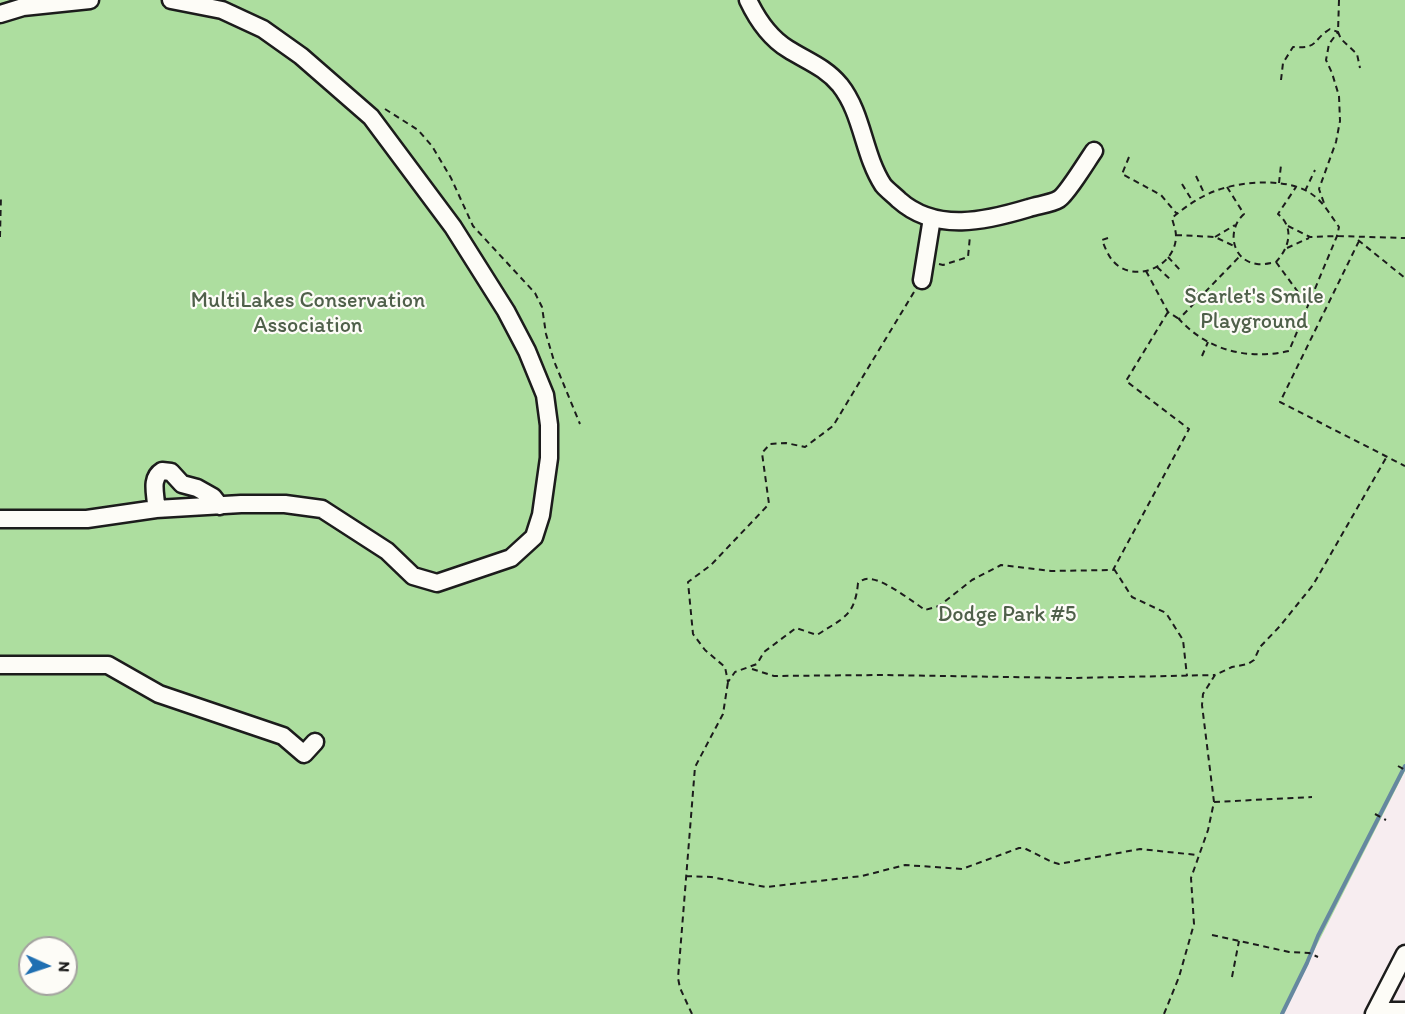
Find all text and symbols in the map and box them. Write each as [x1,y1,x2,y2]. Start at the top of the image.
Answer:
park label: Scarlet's Smile Playground [1184,284,1324,336]
park label: MultiLakes Conservation Association [191,288,425,340]
park label: Dodge Park #5 [938,602,1076,628]
north arrow [18,936,78,996]
text: N [55,961,74,973]

